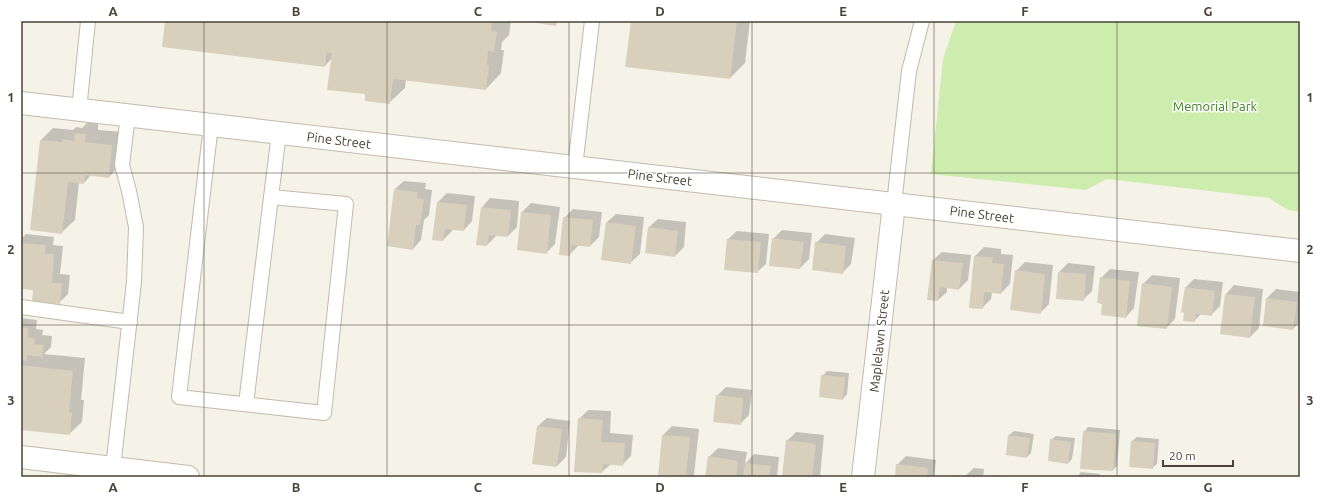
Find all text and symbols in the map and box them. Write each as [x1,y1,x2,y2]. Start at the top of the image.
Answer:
text: A [108,4,118,18]
text: B [292,4,301,18]
text: C [474,4,483,18]
text: D [655,4,665,18]
text: E [839,4,847,18]
text: F [1021,4,1029,18]
text: G [1204,4,1213,18]
text: 1 [7,90,15,104]
text: 1 [1306,90,1314,104]
park label: Memorial Park [1173,99,1258,113]
street label: Pine Street [306,129,372,151]
street label: Pine Street [627,166,693,188]
street label: Pine Street [949,203,1015,225]
text: 2 [7,242,15,256]
text: 2 [1306,242,1314,256]
street label: Maplelawn Street [867,289,891,393]
text: 3 [7,393,15,407]
text: 3 [1306,393,1314,407]
scale bar [1163,442,1233,468]
text: 20 m [1169,449,1196,462]
text: A [108,480,118,494]
text: B [292,480,301,494]
text: C [474,480,483,494]
text: D [655,480,665,494]
text: E [839,480,847,494]
text: F [1021,480,1029,494]
text: G [1204,480,1213,494]

